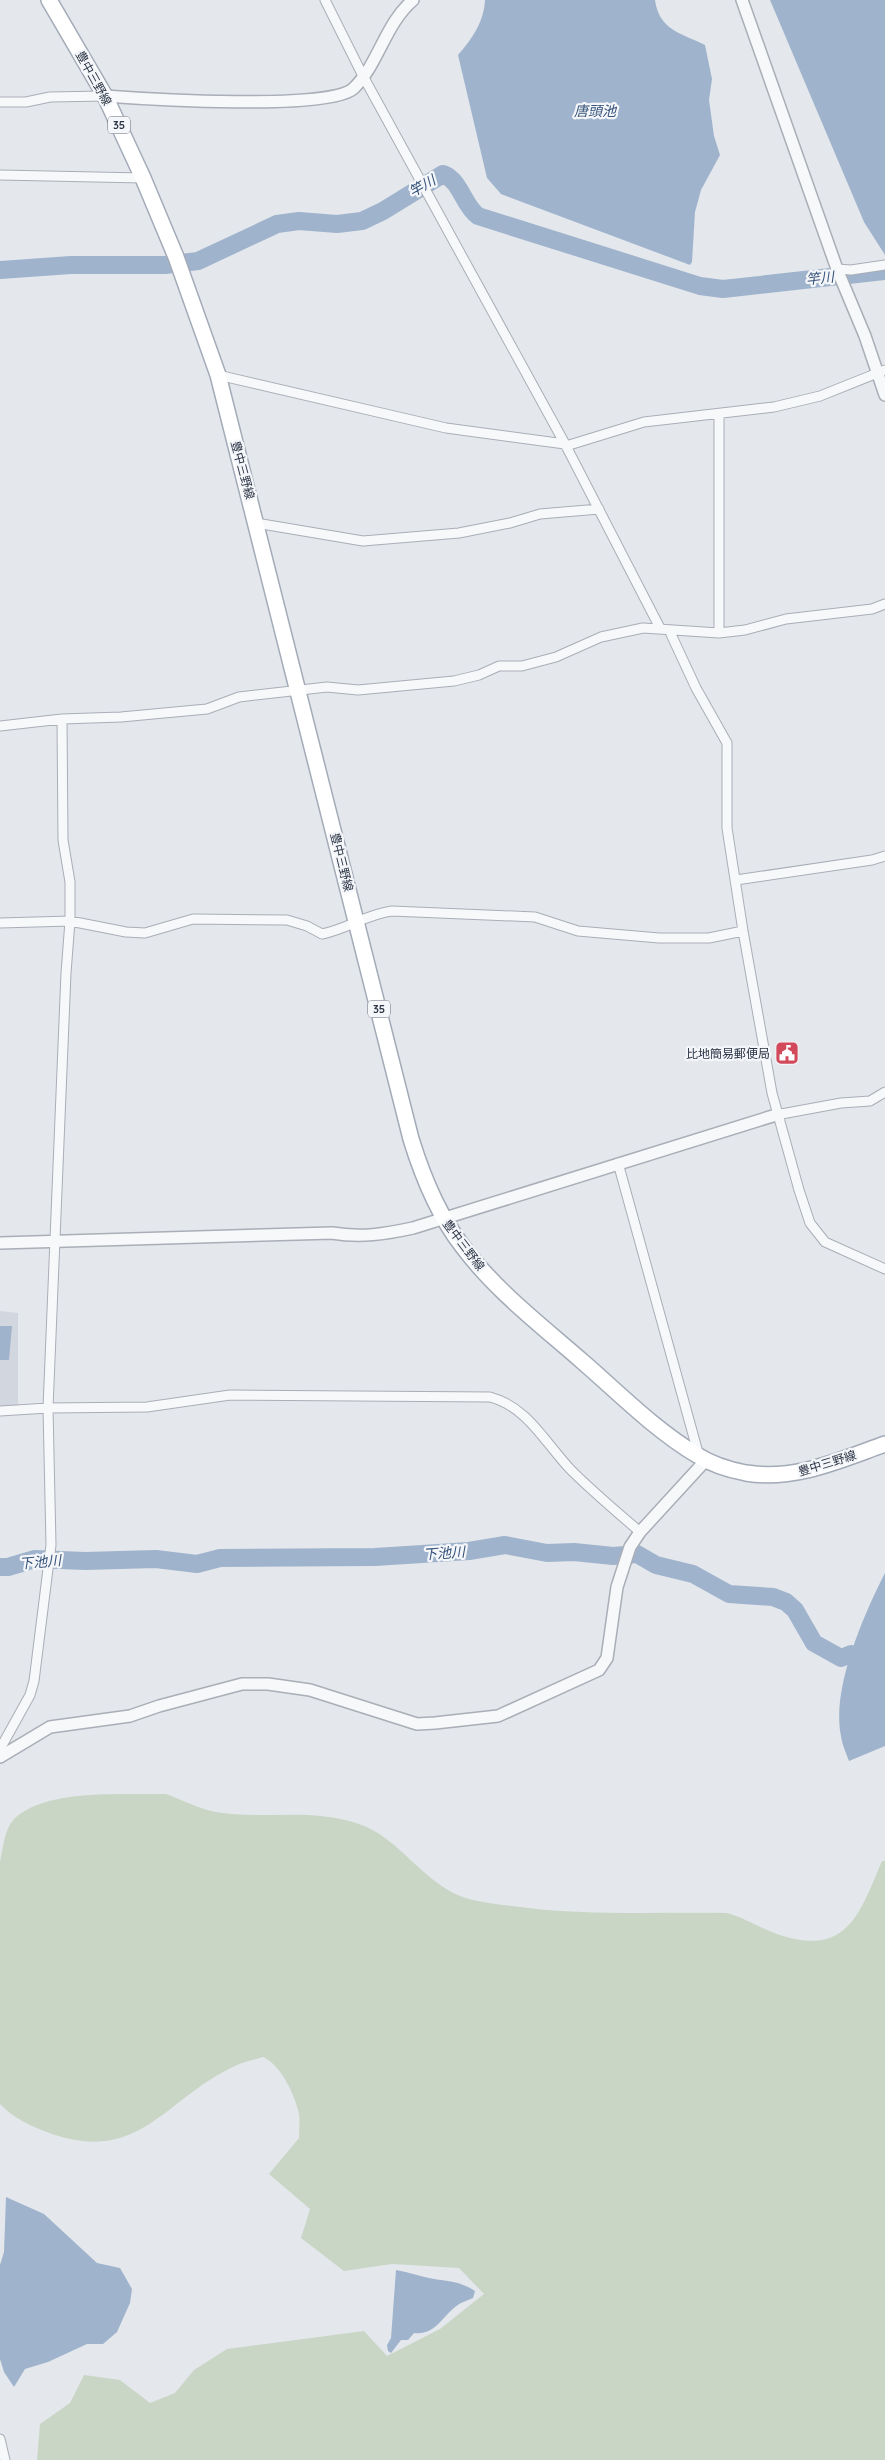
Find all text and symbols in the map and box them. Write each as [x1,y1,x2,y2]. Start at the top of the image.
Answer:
street label: 豊中三野線 [73,48,115,108]
water label: 唐頭池 [574,102,618,120]
road number: 35 [108,116,130,134]
water label: 竿川 [405,170,440,201]
water label: 竿川 [805,267,837,288]
street label: 豊中三野線 [228,439,258,501]
street label: 豊中三野線 [327,831,357,893]
road number: 35 [368,1001,390,1018]
public building icon: 比地簡易郵便局 [774,1040,800,1066]
place label: 比地簡易郵便局 [686,1046,770,1061]
street label: 豊中三野線 [440,1217,488,1273]
street label: 豊中三野線 [796,1447,858,1479]
water label: 下池川 [422,1542,468,1563]
water label: 下池川 [18,1551,64,1573]

